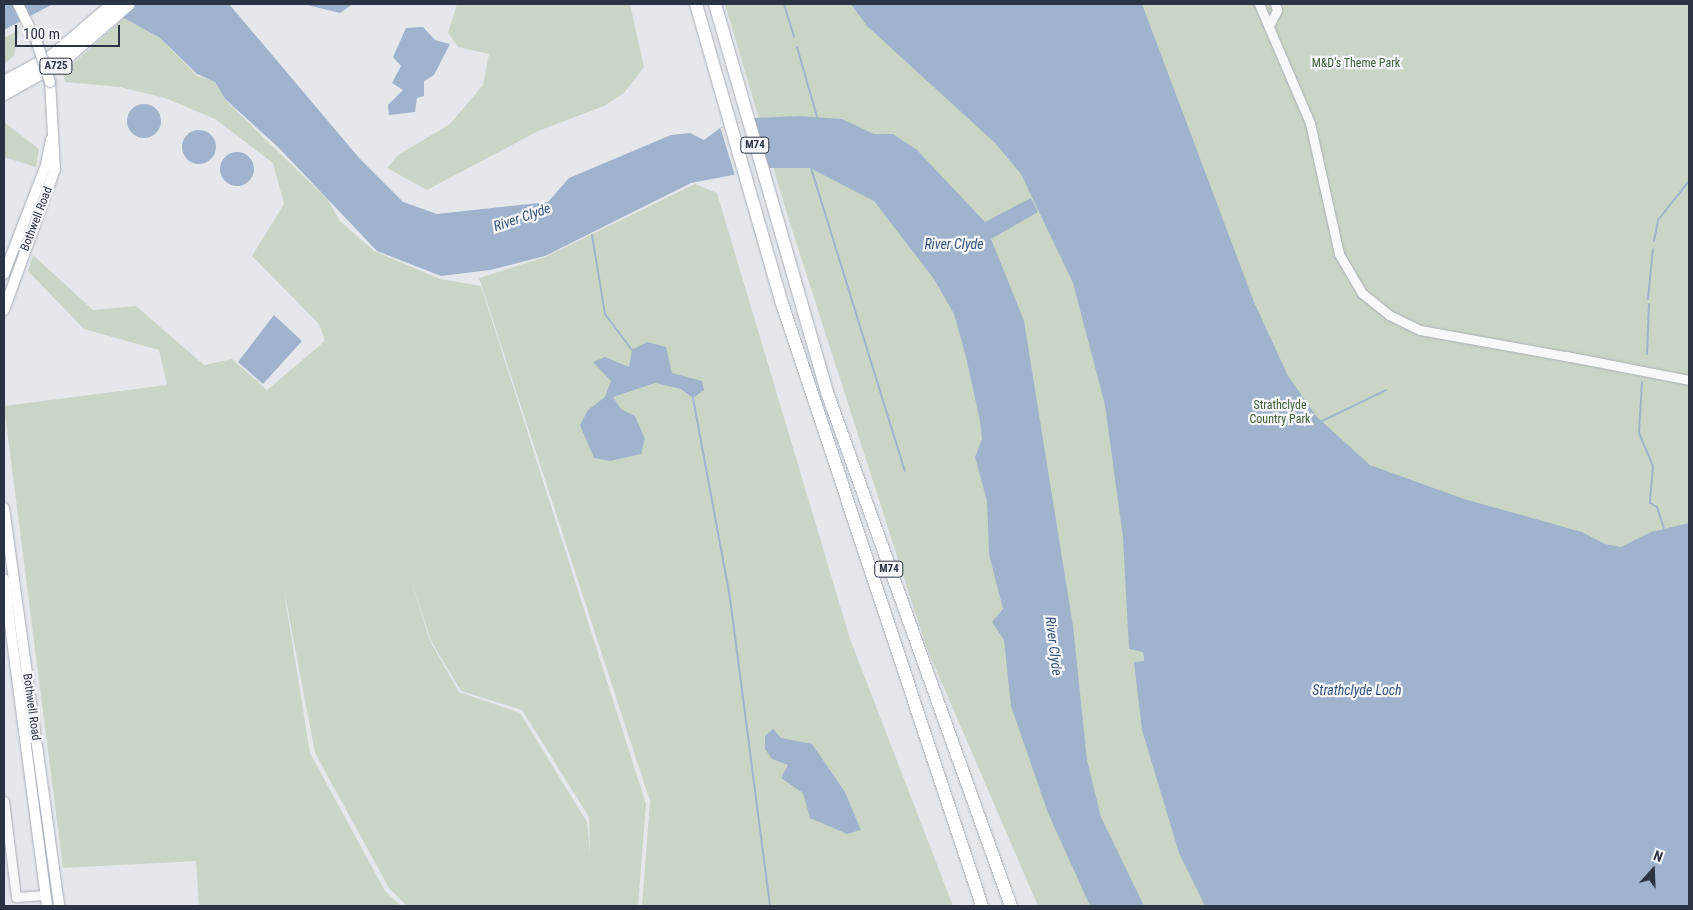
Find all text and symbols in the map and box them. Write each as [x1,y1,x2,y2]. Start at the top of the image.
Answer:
scale bar [18,15,122,47]
text: 100 m [23,25,60,43]
park label: M&D's Theme Park [1312,57,1400,71]
road number: A725 [38,58,74,74]
road number: M74 [740,136,770,154]
street label: Bothwell Road [18,185,56,253]
water label: River Clyde [491,199,553,235]
water label: River Clyde [924,236,984,252]
park label: Strathclyde Country Park [1250,399,1310,427]
road number: M74 [874,560,904,578]
water label: River Clyde [1042,616,1066,676]
street label: Bothwell Road [19,672,43,742]
water label: Strathclyde Loch [1312,682,1402,698]
north arrow [1628,845,1678,895]
text: N [1651,847,1665,865]

